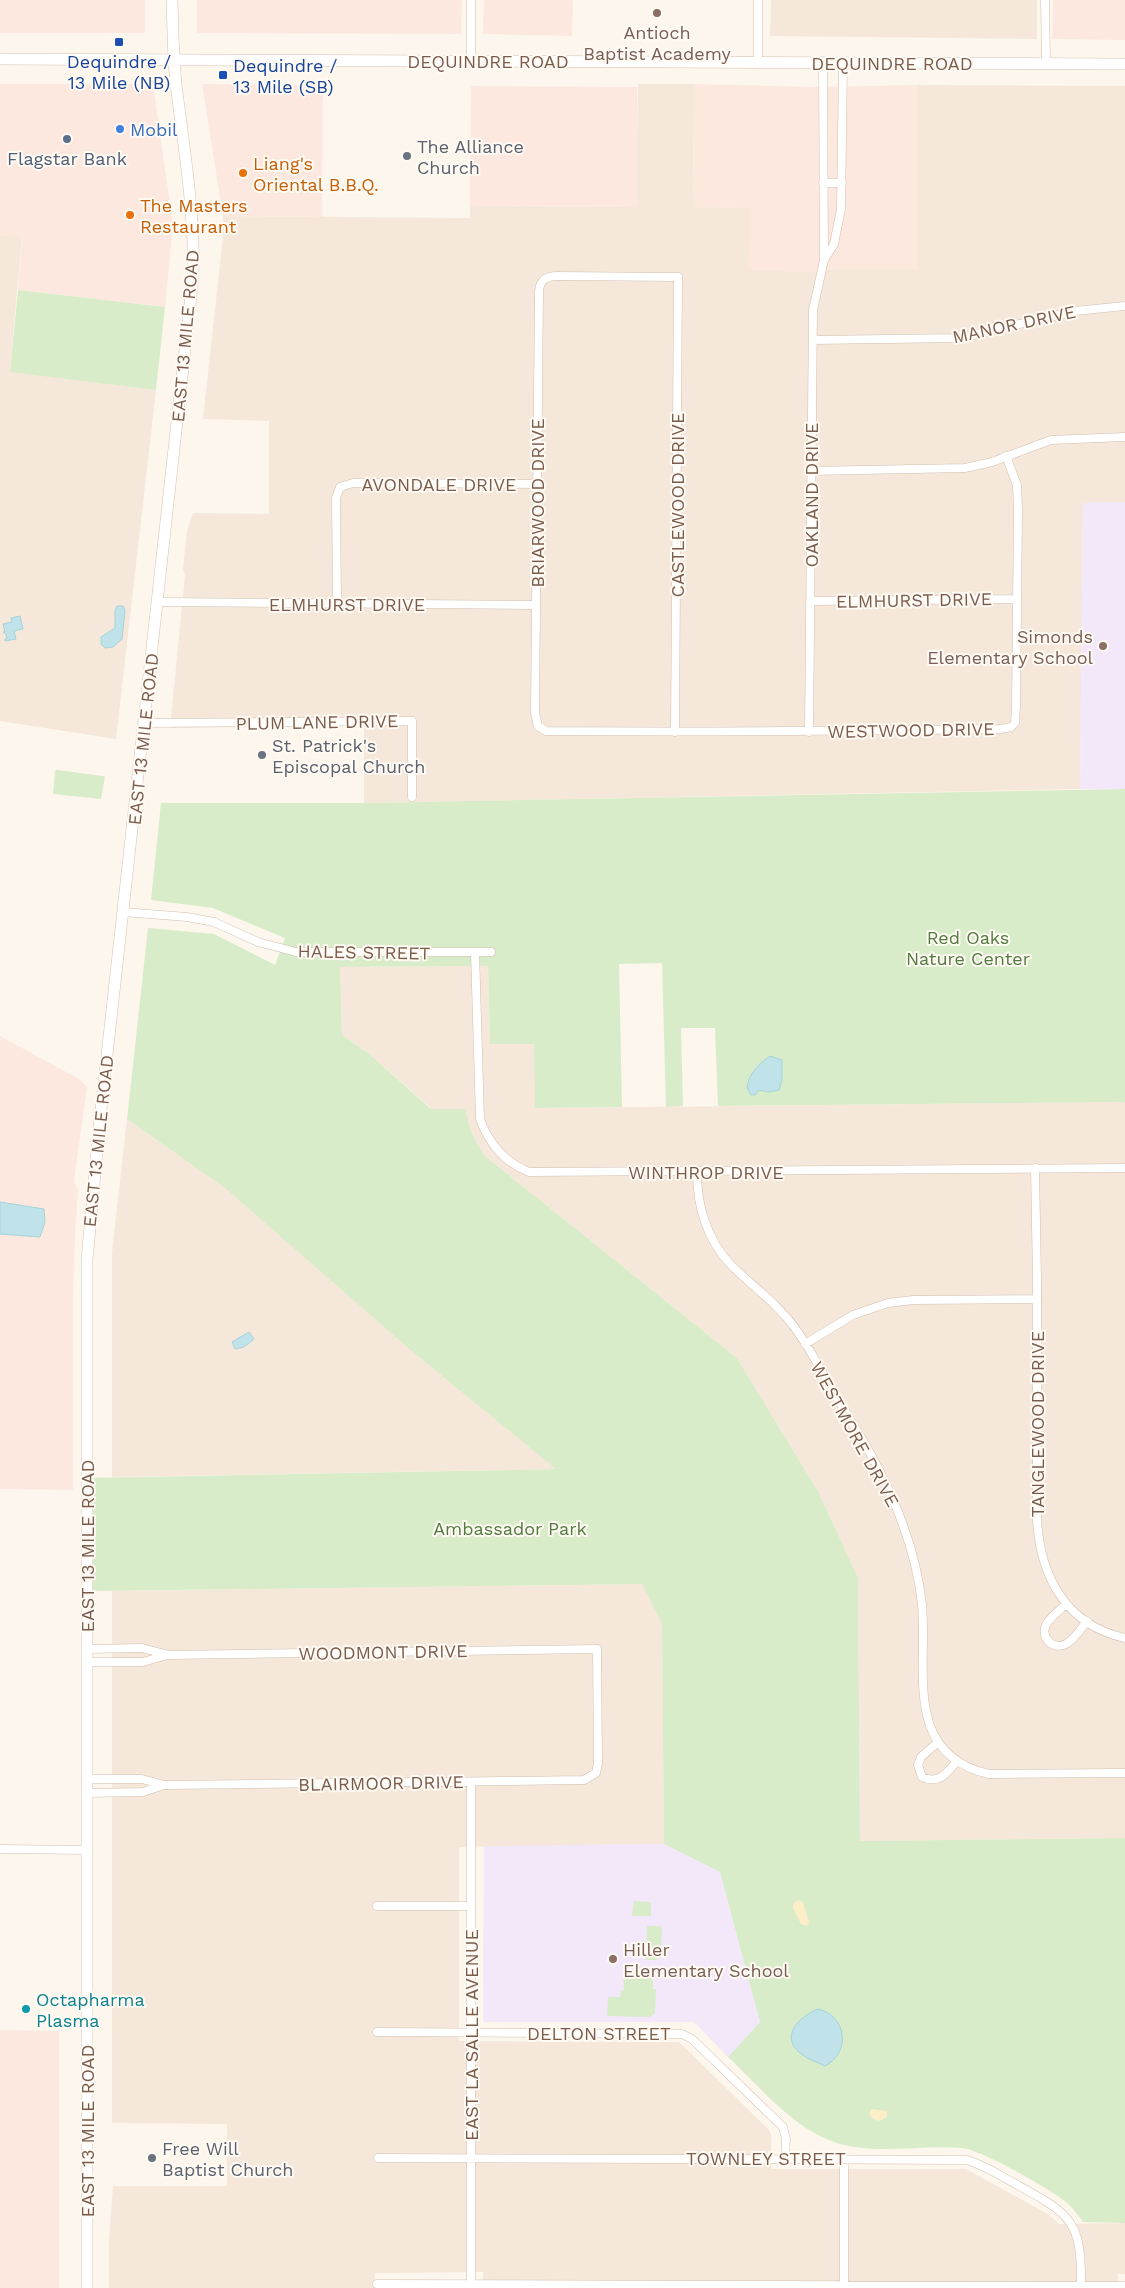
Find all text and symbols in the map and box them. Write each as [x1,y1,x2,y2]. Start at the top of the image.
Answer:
marker: Antioch Baptist Academy [651,7,663,19]
place label: Antioch Baptist Academy [583,22,732,64]
marker: Dequindre / 13 Mile (NB) [113,36,125,48]
place label: Dequindre / 13 Mile (NB) [67,51,171,93]
street label: DEQUINDRE ROAD [407,51,569,72]
street label: DEQUINDRE ROAD [811,53,973,74]
place label: Dequindre / 13 Mile (SB) [233,55,338,97]
marker: Dequindre / 13 Mile (SB) [217,69,229,81]
place label: Mobil [130,119,178,140]
marker: Mobil [114,123,126,135]
marker: Flagstar Bank [61,133,73,145]
place label: The Alliance Church [417,136,524,178]
place label: Flagstar Bank [7,148,127,169]
marker: The Alliance Church [401,150,413,162]
place label: Liang's Oriental B.B.Q. [253,153,379,195]
marker: Liang's Oriental B.B.Q. [237,167,249,179]
place label: The Masters Restaurant [140,195,248,237]
marker: The Masters Restaurant [124,209,136,221]
street label: EAST 13 MILE ROAD [167,249,203,423]
street label: MANOR DRIVE [950,301,1078,347]
street label: CASTLEWOOD DRIVE [667,413,688,597]
street label: BRIARWOOD DRIVE [527,418,548,588]
street label: OAKLAND DRIVE [801,422,822,568]
street label: AVONDALE DRIVE [361,474,517,495]
street label: ELMHURST DRIVE [836,588,992,612]
street label: ELMHURST DRIVE [269,594,425,615]
place label: Simonds Elementary School [927,626,1093,668]
marker: Simonds Elementary School [1097,640,1109,652]
street label: EAST 13 MILE ROAD [124,652,162,826]
street label: PLUM LANE DRIVE [236,710,398,734]
street label: WESTWOOD DRIVE [827,718,995,742]
place label: St. Patrick's Episcopal Church [272,735,425,777]
marker: St. Patrick's Episcopal Church [256,749,268,761]
park label: Red Oaks Nature Center [906,927,1030,969]
street label: HALES STREET [297,940,431,964]
street label: EAST 13 MILE ROAD [79,1054,117,1228]
street label: WINTHROP DRIVE [628,1162,784,1183]
street label: TANGLEWOOD DRIVE [1027,1331,1048,1517]
street label: WESTMORE DRIVE [806,1358,904,1510]
street label: EAST 13 MILE ROAD [77,1460,98,1632]
park label: Ambassador Park [433,1518,587,1539]
street label: WOODMONT DRIVE [298,1640,468,1664]
street label: BLAIRMOOR DRIVE [298,1771,464,1795]
street label: EAST LA SALLE AVENUE [461,1929,482,2141]
place label: Hiller Elementary School [623,1939,789,1981]
marker: Hiller Elementary School [607,1953,619,1965]
place label: Octapharma Plasma [36,1989,145,2031]
marker: Octapharma Plasma [20,2003,32,2015]
street label: DELTON STREET [527,2023,671,2044]
street label: EAST 13 MILE ROAD [77,2045,98,2217]
place label: Free Will Baptist Church [162,2138,293,2180]
street label: TOWNLEY STREET [686,2148,846,2169]
marker: Free Will Baptist Church [146,2152,158,2164]

